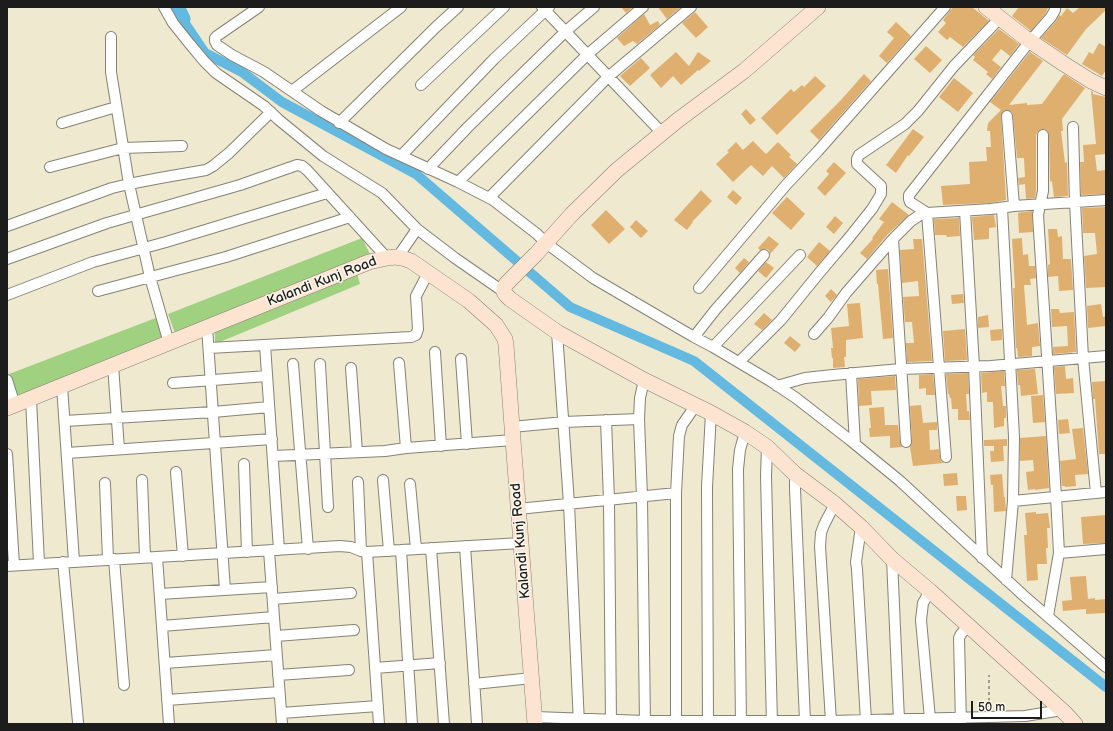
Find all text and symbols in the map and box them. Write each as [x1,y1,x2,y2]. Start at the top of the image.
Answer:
street label: Kalandi Kunj Road [265,253,379,311]
street label: Kalandi Kunj Road [508,482,534,600]
scale bar [973,693,1044,719]
text: 50 m [978,700,1005,715]

